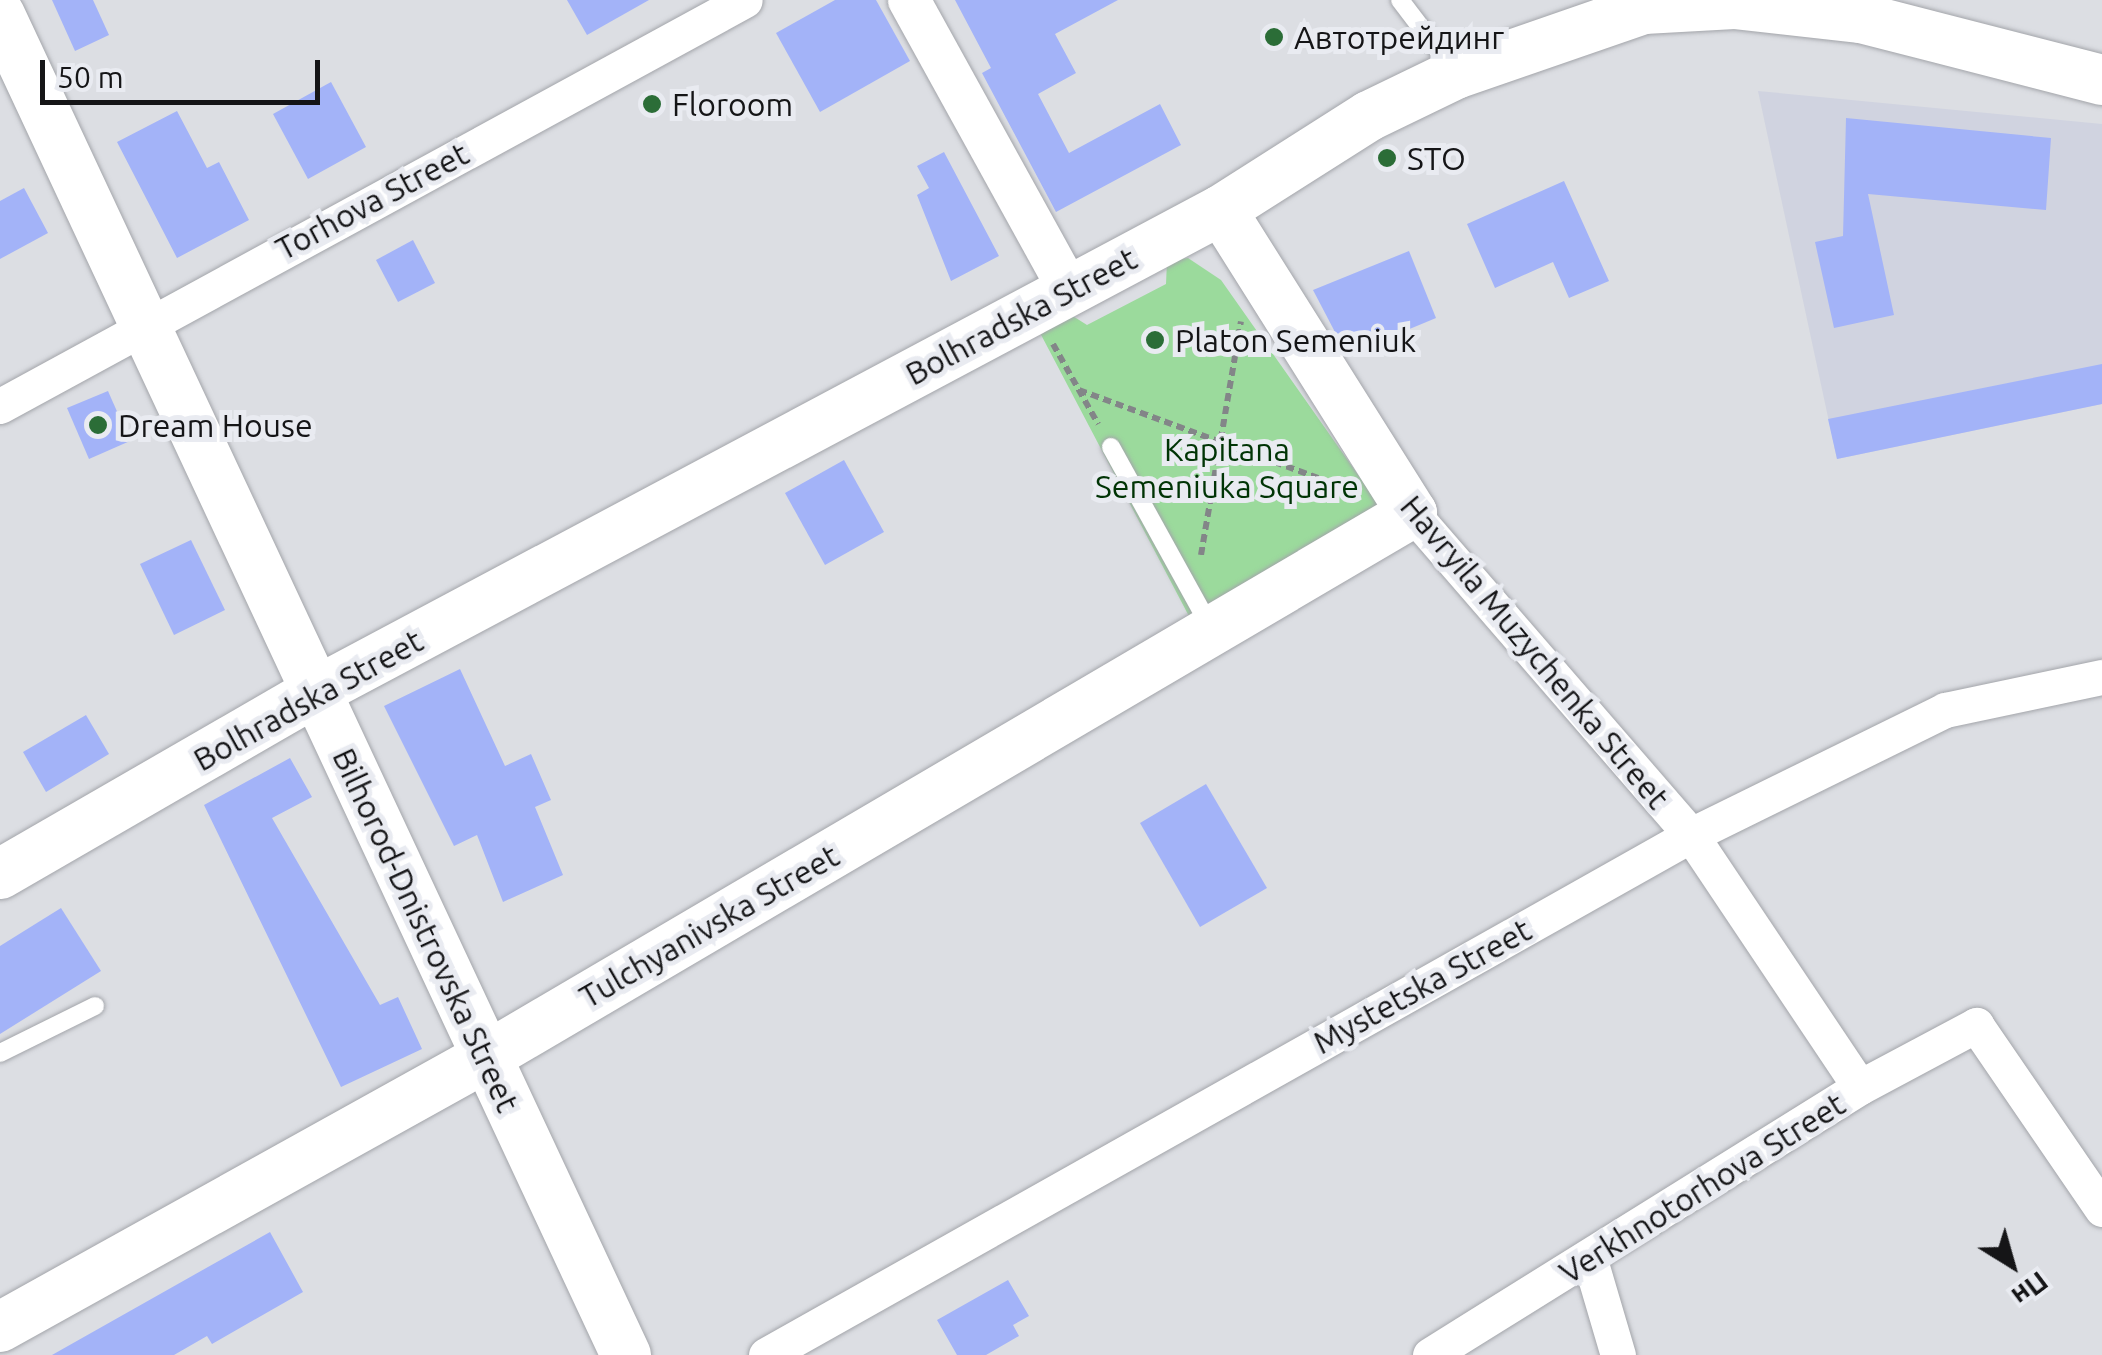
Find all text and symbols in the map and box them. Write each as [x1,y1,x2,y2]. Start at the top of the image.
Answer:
place label: Автотрейдинг [1294,18,1504,56]
marker: Автотрейдинг [1263,26,1285,48]
scale bar [45,40,325,102]
text: 50 m [57,60,124,94]
place label: Floroom [672,85,793,123]
marker: Floroom [641,93,663,115]
street label: Torhova Street [269,134,475,268]
place label: STO [1407,139,1466,177]
marker: STO [1376,147,1398,169]
street label: Bolhradska Street [899,239,1143,393]
place label: Platon Semeniuk [1175,321,1416,359]
marker: Platon Semeniuk [1144,329,1166,351]
place label: Dream House [118,406,313,444]
marker: Dream House [87,414,109,436]
park label: Kapitana Semeniuka Square [1095,431,1359,506]
street label: Havryila Muzychenka Street [1393,488,1677,816]
street label: Bolhradska Street [187,621,429,779]
street label: Bilhorod-Dnistrovska Street [325,742,527,1118]
street label: Tulchyanivska Street [573,836,845,1016]
street label: Mystetska Street [1306,910,1538,1062]
street label: Verkhnotorhova Street [1552,1084,1852,1292]
north arrow [1962,1215,2062,1315]
text: Пн [2006,1266,2054,1313]

